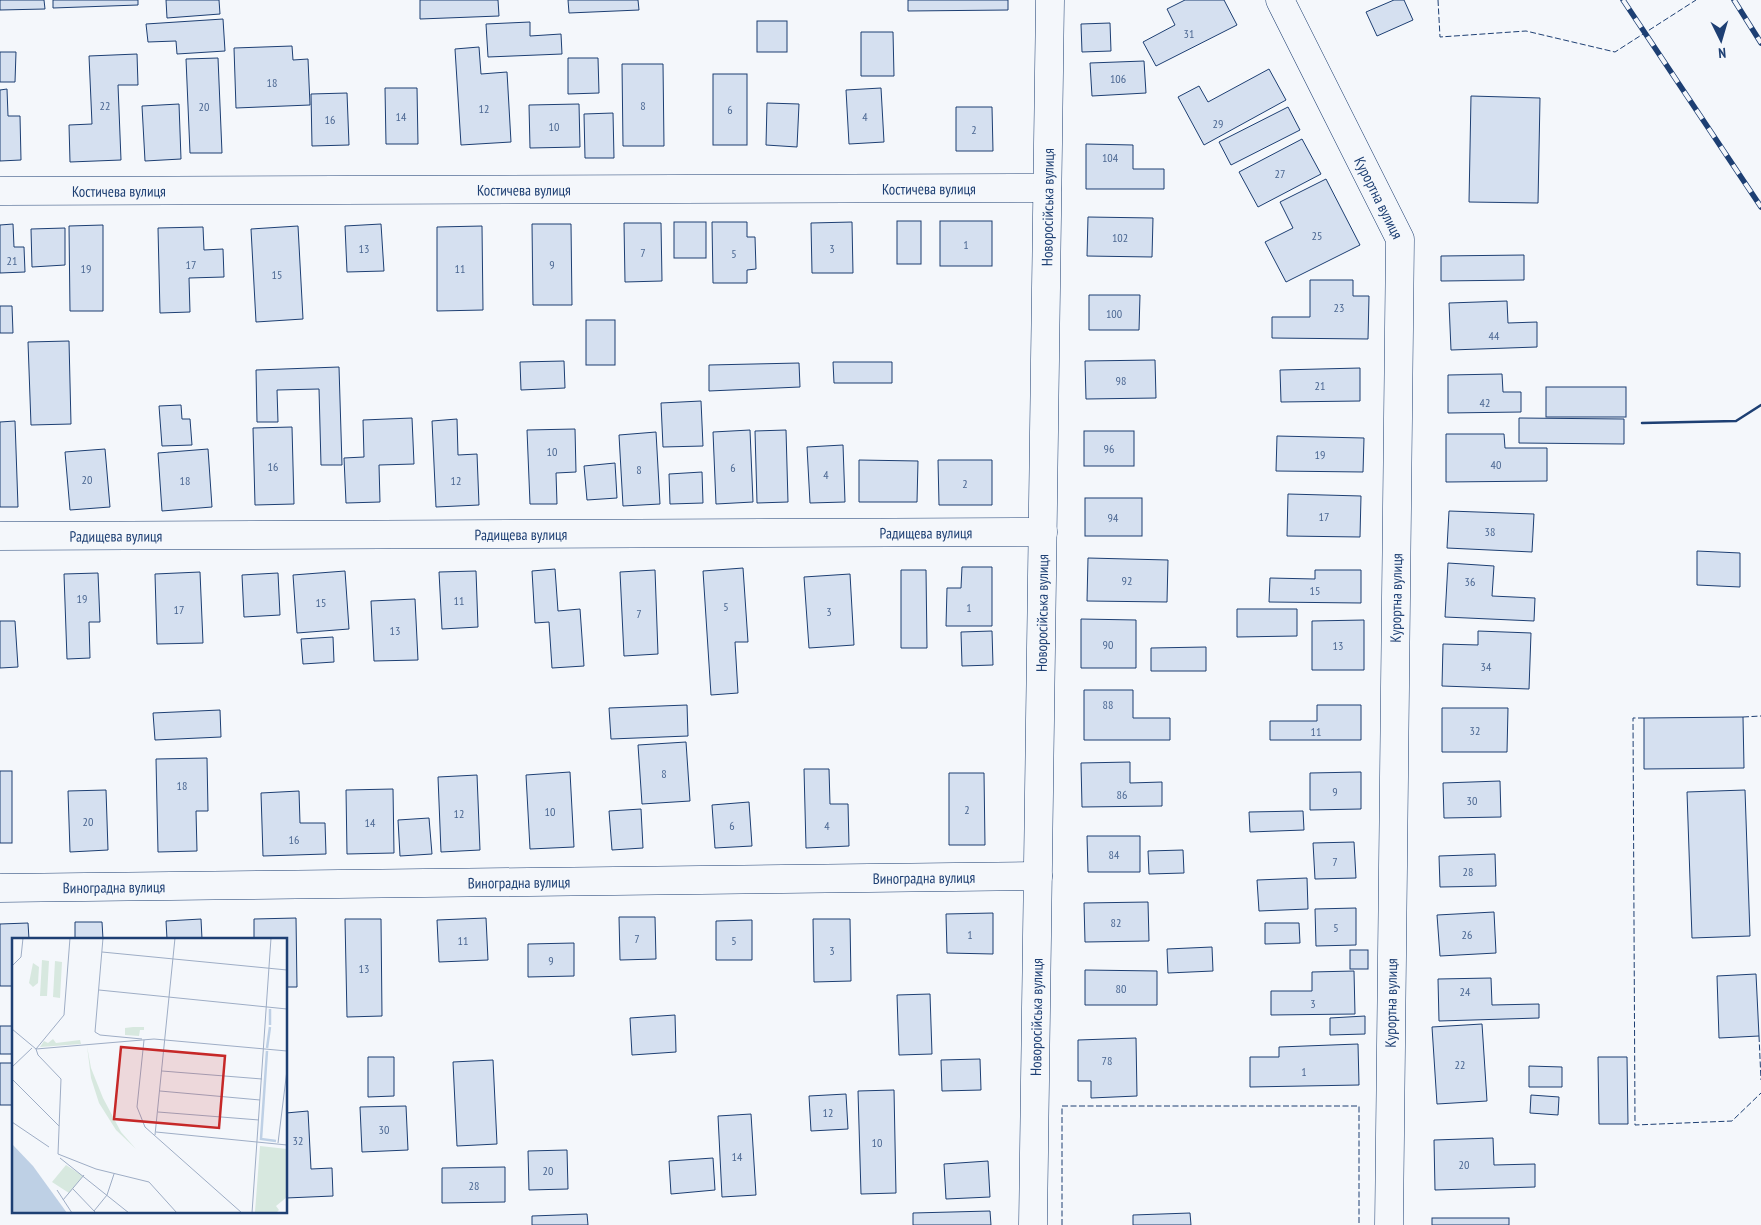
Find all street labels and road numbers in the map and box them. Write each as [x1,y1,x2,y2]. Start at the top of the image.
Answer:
street label: Новоросійська вулиця [1037,148,1057,266]
street label: Курортна вулиця [1351,153,1408,242]
street label: Костичева вулиця [882,179,976,198]
street label: Костичева вулиця [477,180,571,199]
street label: Костичева вулиця [72,181,166,200]
street label: Радищева вулиця [880,523,973,542]
street label: Радищева вулиця [475,524,568,544]
street label: Радищева вулиця [70,526,163,545]
street label: Курортна вулиця [1386,553,1406,643]
street label: Новоросійська вулиця [1031,554,1052,672]
street label: Виноградна вулиця [873,867,976,887]
street label: Виноградна вулиця [468,872,571,892]
street label: Виноградна вулиця [63,877,166,897]
street label: Новоросійська вулиця [1026,958,1046,1076]
street label: Курортна вулиця [1381,958,1401,1048]

